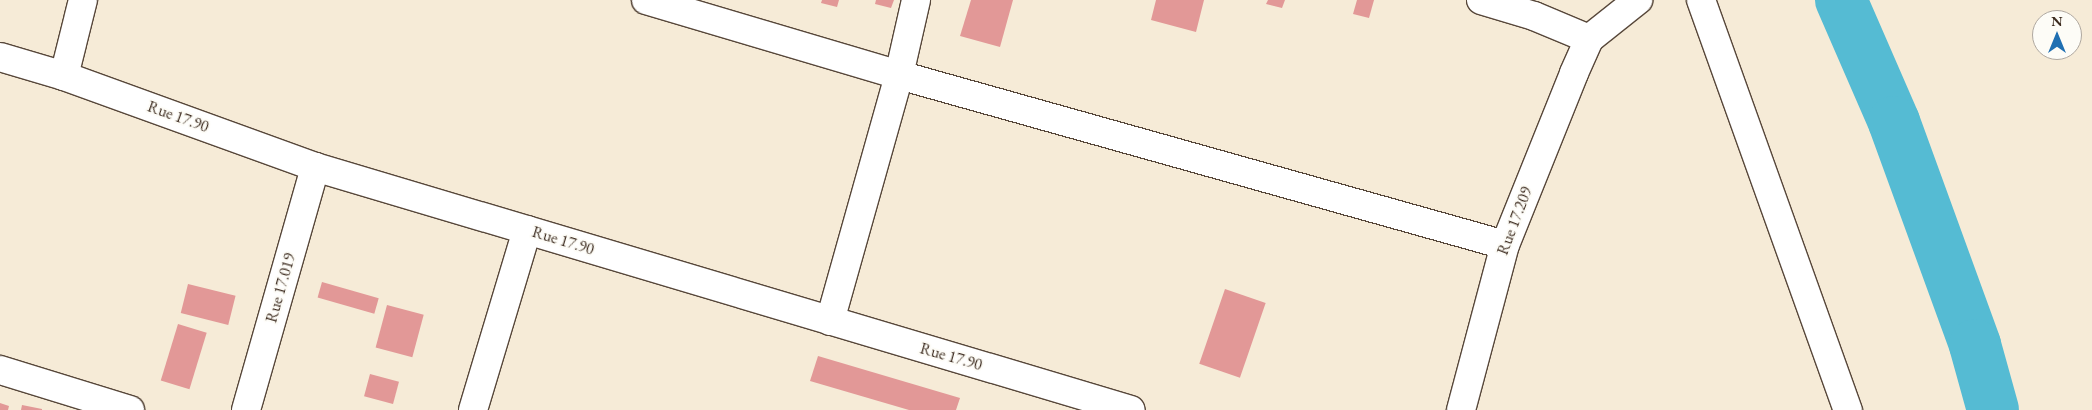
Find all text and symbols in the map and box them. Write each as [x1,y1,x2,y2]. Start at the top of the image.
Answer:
north arrow [2032,10,2082,60]
text: N [2051,12,2063,30]
street label: Rue 17.90 [145,97,211,137]
street label: Rue 17.209 [1493,184,1537,258]
street label: Rue 17.90 [530,223,596,259]
street label: Rue 17.019 [262,251,300,325]
street label: Rue 17.90 [918,339,984,375]

